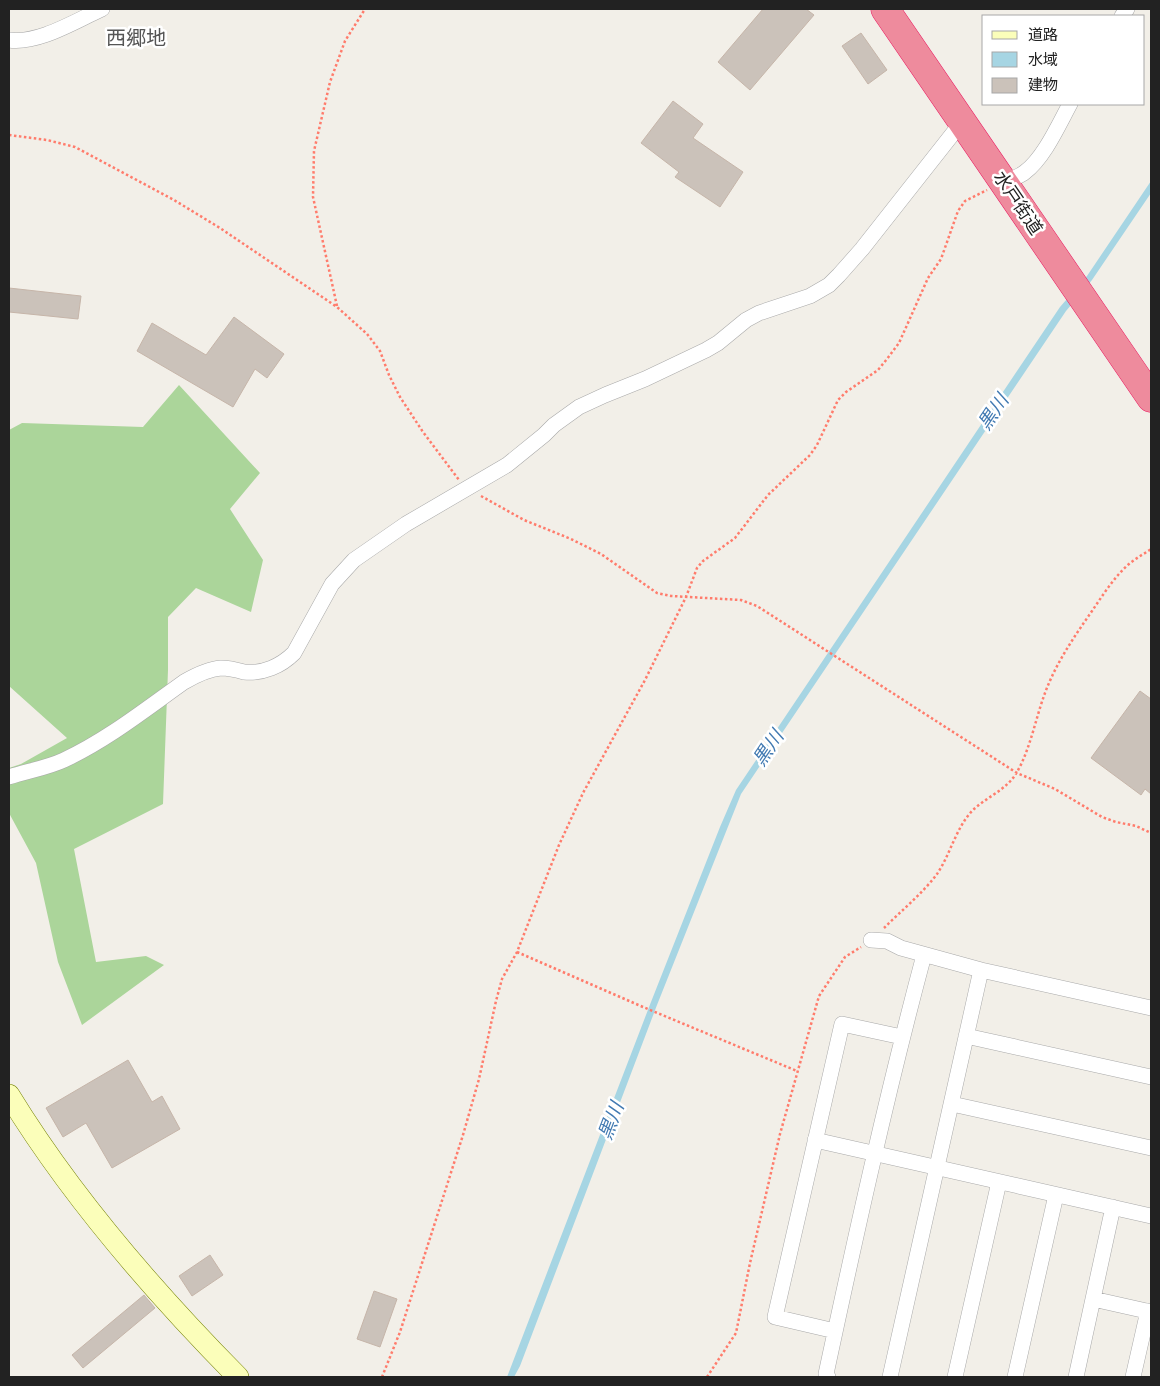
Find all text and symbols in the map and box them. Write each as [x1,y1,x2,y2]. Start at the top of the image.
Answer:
legend [982,15,1145,105]
text: 道路 [1028,26,1058,43]
district label: 西郷地 [106,27,166,49]
text: 水域 [1028,51,1058,68]
text: 建物 [1028,76,1058,93]
street label: 水戸街道 [990,168,1046,238]
water label: 黒川 [974,389,1013,434]
water label: 黒川 [749,725,788,770]
water label: 黒川 [594,1098,628,1143]

